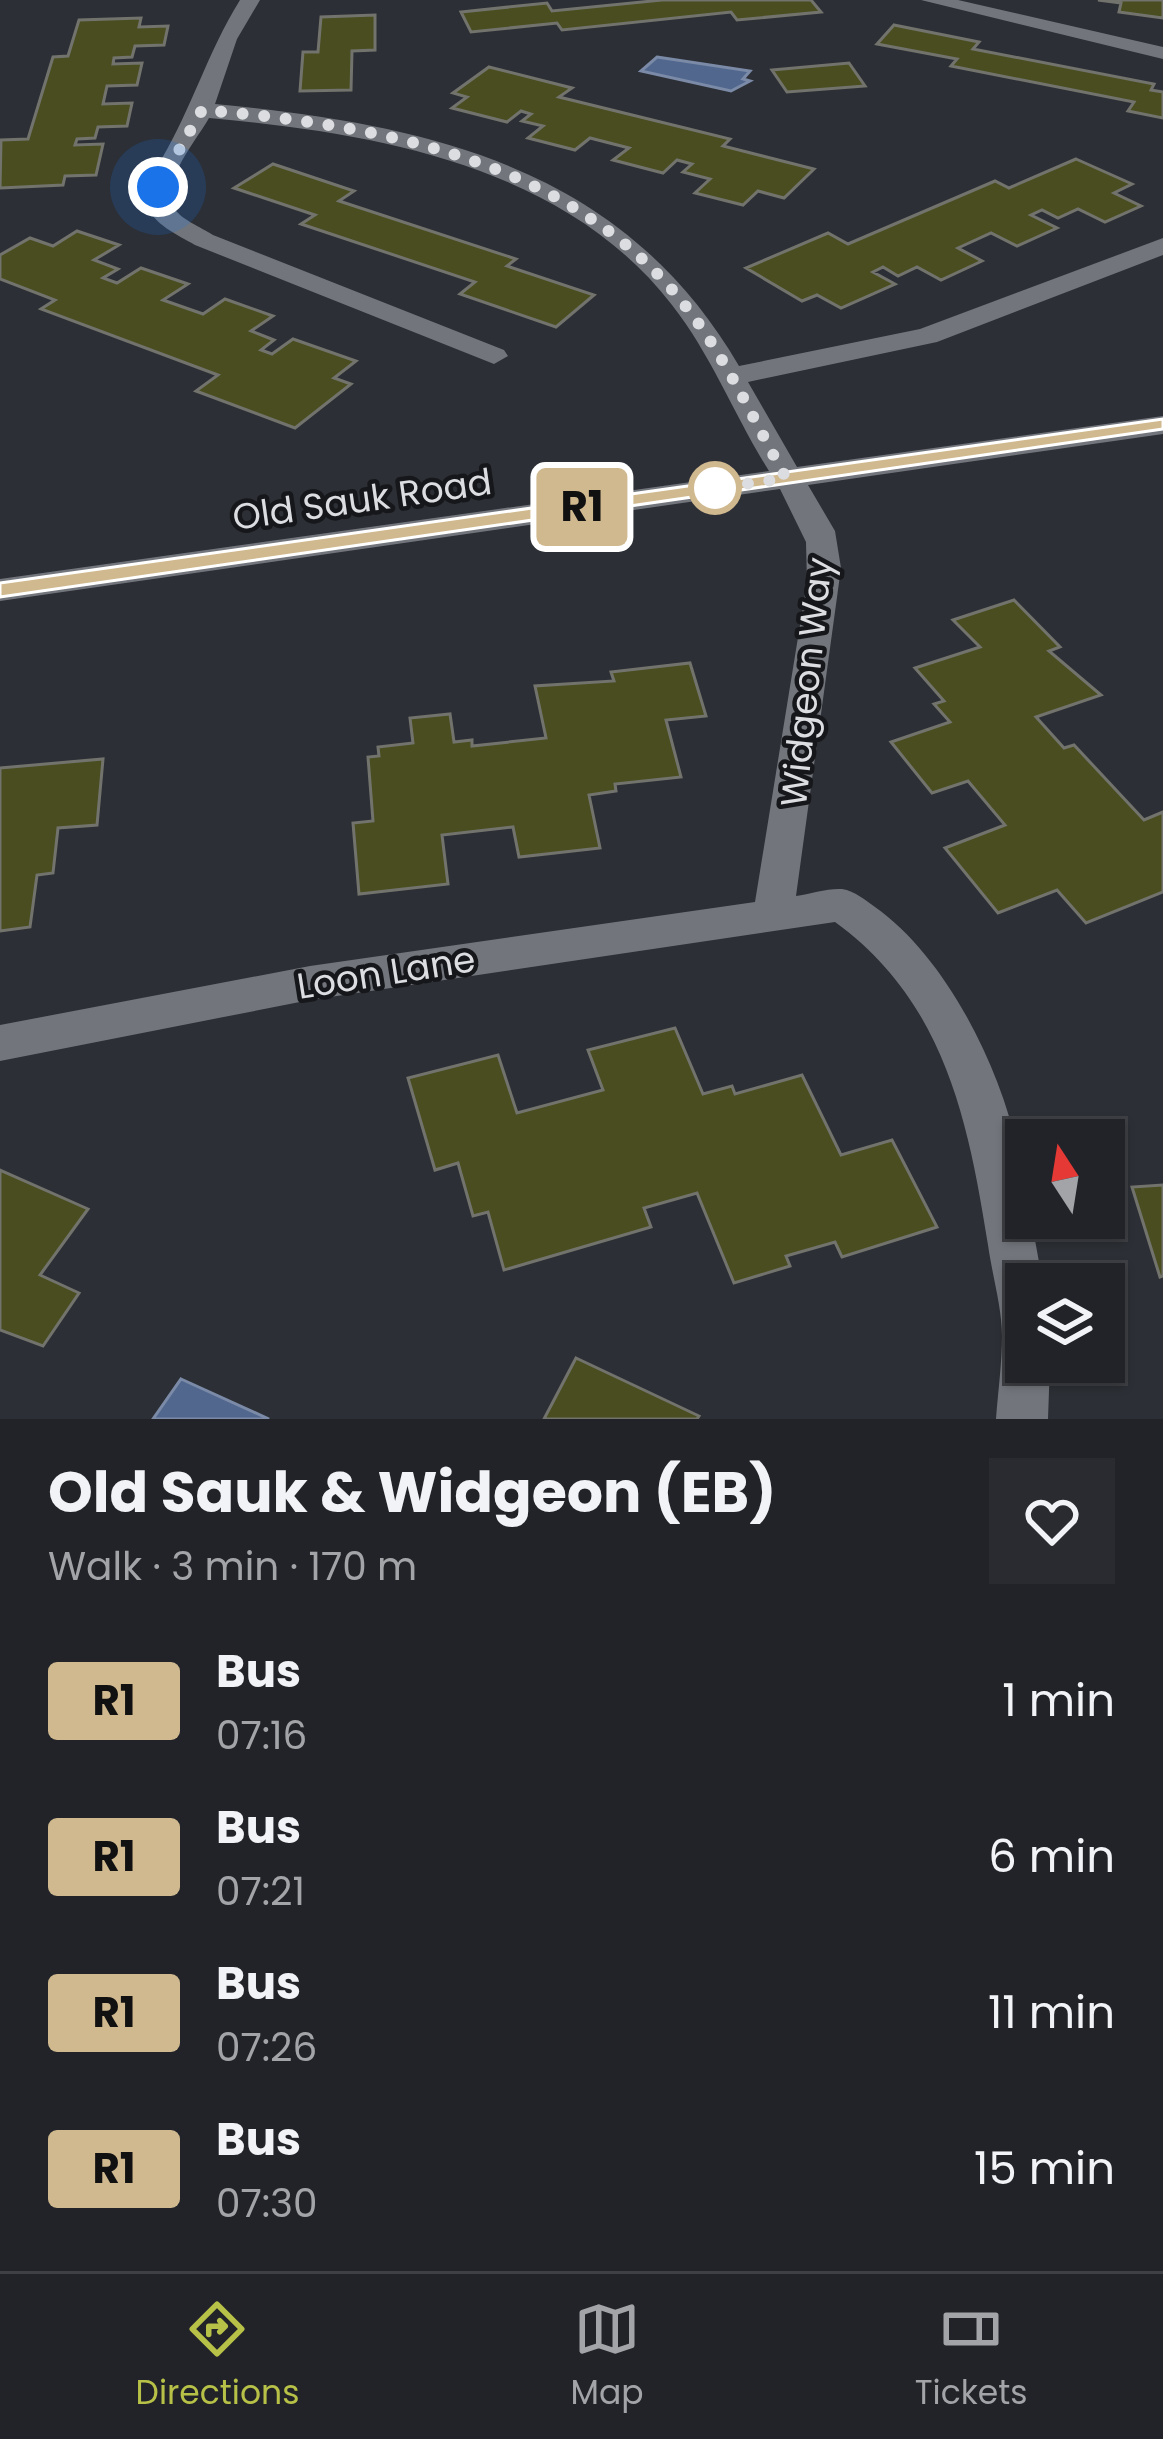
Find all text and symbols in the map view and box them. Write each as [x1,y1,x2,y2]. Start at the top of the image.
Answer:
your location [128,157,188,217]
street label: Old Sauk Road [229,456,495,543]
unlabelled marker [690,463,740,513]
line badge: R1 [528,468,636,546]
text: R1 [560,477,604,536]
street label: Widgeon Way [768,555,845,809]
street label: Loon Lane [293,933,479,1012]
north arrow [1005,1119,1125,1239]
map controls [1005,1119,1125,1383]
button: layers [1005,1263,1125,1383]
text: Old Sauk & Widgeon (EB) [48,1452,776,1532]
button: heart [989,1458,1115,1584]
text: Walk · 3 min · 170 m [48,1539,417,1594]
text: Bus [216,1640,301,1703]
text: 1 min [1002,1669,1115,1732]
text: R1 [92,1671,136,1730]
text: 07:16 [216,1708,307,1763]
text: Bus [216,1796,301,1859]
text: 6 min [988,1825,1115,1888]
text: R1 [92,1827,136,1886]
text: 07:21 [216,1864,305,1919]
text: Bus [216,1952,301,2015]
text: 11 min [988,1981,1115,2044]
text: R1 [92,1983,136,2042]
text: 07:26 [216,2020,317,2075]
text: Bus [216,2108,301,2171]
text: 15 min [974,2137,1115,2200]
text: R1 [92,2139,136,2198]
text: 07:30 [216,2176,318,2231]
tab: Directions [136,2296,299,2418]
tab: Map [571,2296,644,2418]
tab: Tickets [915,2296,1027,2418]

